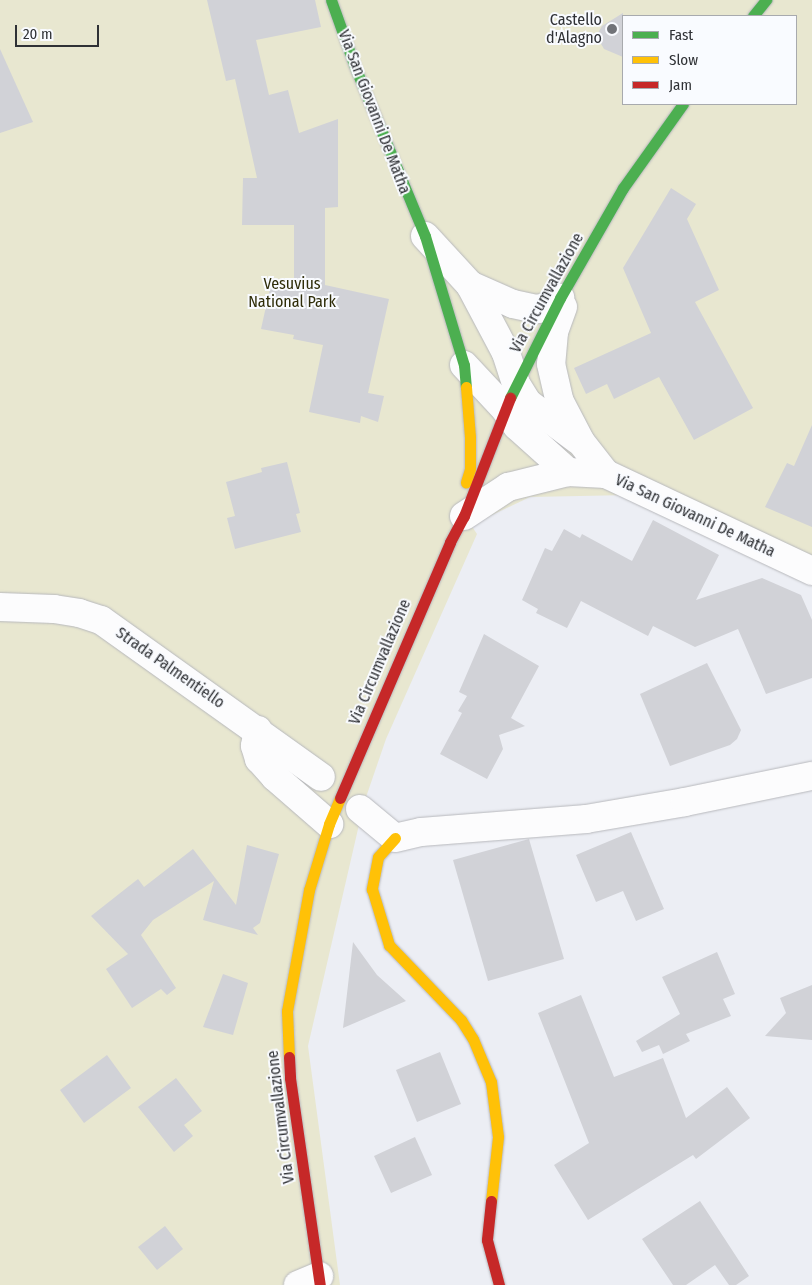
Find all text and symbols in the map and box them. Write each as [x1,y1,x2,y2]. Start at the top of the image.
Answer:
place label: Castello d'Alagno [546,10,602,48]
scale bar [18,15,101,47]
legend [622,15,797,105]
marker: Castello d'Alagno [606,23,618,35]
text: 20 m [23,25,53,43]
text: Fast [669,26,693,44]
street label: Via San Giovanni De Matha [334,27,414,197]
text: Slow [669,51,698,69]
text: Jam [669,76,692,94]
street label: Via Circumvallazione [506,230,588,356]
park label: Vesuvius National Park [248,274,336,312]
street label: Via San Giovanni De Matha [612,470,778,562]
street label: Via Circumvallazione [345,596,415,728]
street label: Strada Palmentiello [112,623,228,713]
street label: Via Circumvallazione [263,1049,299,1185]

